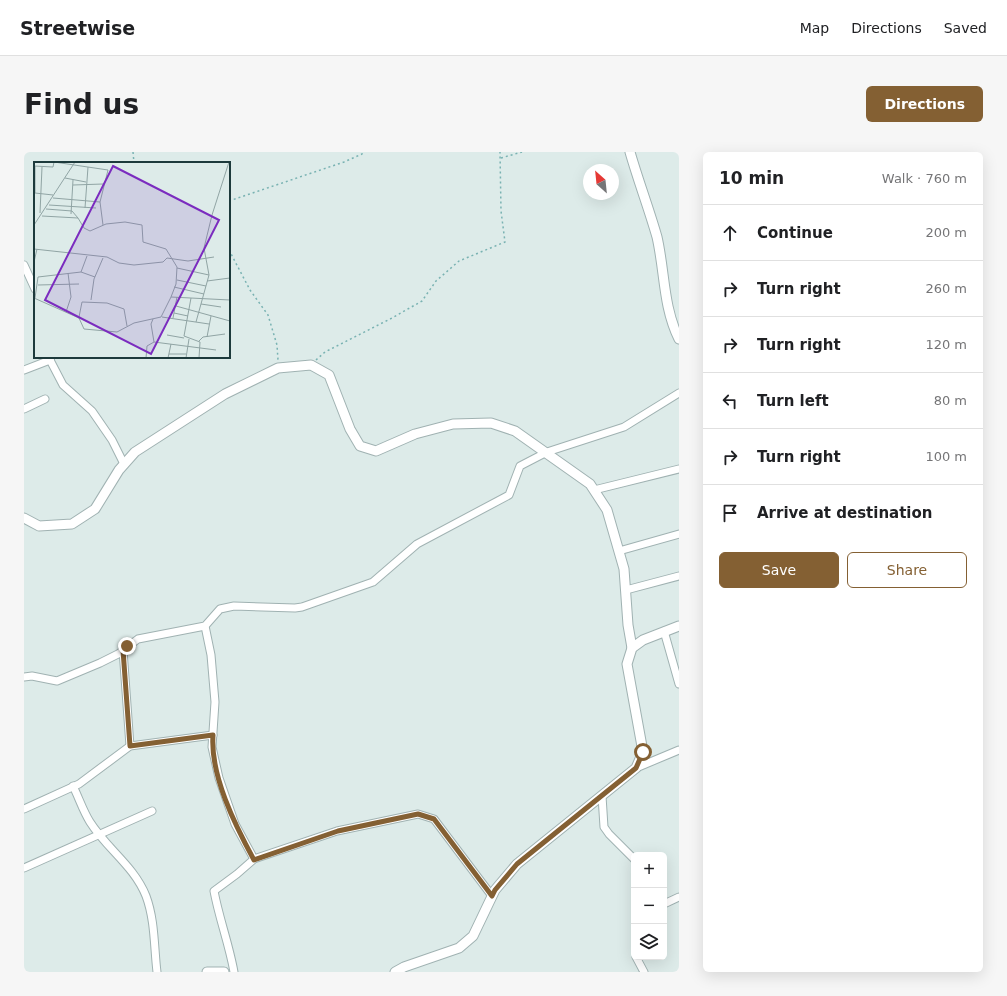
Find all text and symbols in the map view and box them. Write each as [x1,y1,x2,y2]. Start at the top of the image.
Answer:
text: Streetwise [20,17,135,39]
text: Map [800,20,829,36]
text: Directions [851,20,922,36]
text: Saved [944,20,987,36]
button: Directions [866,86,983,122]
text: Find us [24,88,139,121]
inset map [34,162,230,358]
north arrow [583,164,619,200]
text: 10 min [719,168,784,188]
text: Walk · 760 m [882,171,967,186]
icon: ahead [719,222,741,244]
text: Continue [757,224,833,242]
text: 200 m [925,225,967,240]
icon: right [719,278,741,300]
text: Turn right [757,280,841,298]
text: 260 m [925,281,967,296]
icon: right [719,334,741,356]
text: Turn right [757,336,841,354]
text: 120 m [925,337,967,352]
icon: left [719,390,741,412]
text: Turn left [757,392,829,410]
text: 80 m [934,393,967,408]
icon: right [719,446,741,468]
text: Turn right [757,448,841,466]
text: 100 m [925,449,967,464]
icon: arrive [719,502,741,524]
text: Arrive at destination [757,504,932,522]
button: Save [719,552,839,588]
button: Share [847,552,967,588]
route end [118,637,136,655]
route start [634,743,652,761]
map controls [631,852,667,960]
button: + [631,852,667,888]
button: − [631,888,667,924]
button: layers [631,924,667,960]

